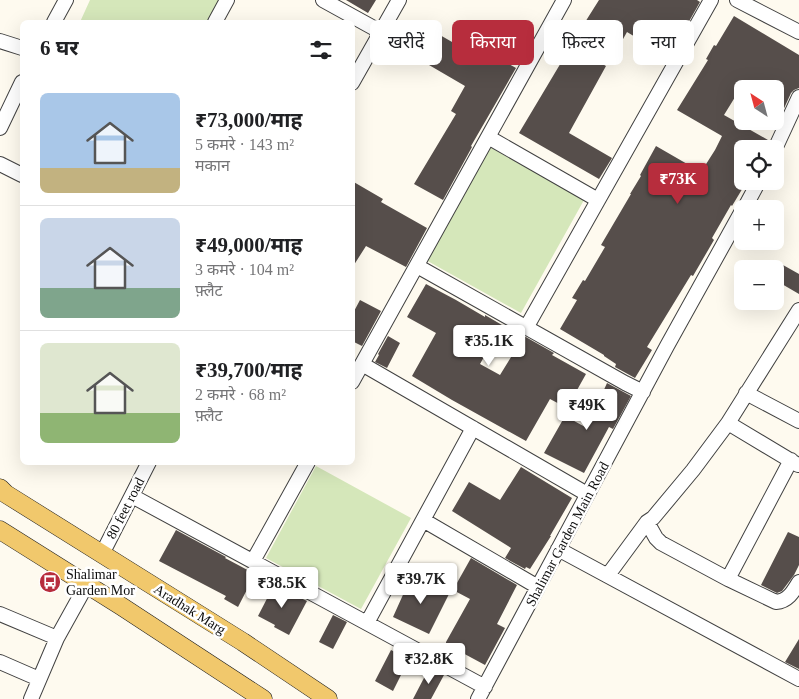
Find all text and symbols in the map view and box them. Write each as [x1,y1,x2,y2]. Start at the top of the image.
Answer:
chip: खरीदें [370,20,442,65]
chip: किराया [452,20,534,65]
chip: फ़िल्टर [544,20,623,65]
chip: नया [633,20,694,65]
text: 6 घर [40,36,79,60]
icon: filters [307,36,335,64]
north arrow [734,80,784,130]
map controls [734,80,784,310]
text: ₹73,000/माह [195,108,302,132]
icon: home [80,113,140,173]
text: 5 कमरे · 143 m² [195,136,294,153]
button: locate [734,140,784,190]
text: मकान [195,157,230,174]
pin: ₹73K [648,162,708,205]
text: ₹73K [659,170,697,187]
button: + [734,200,784,250]
text: ₹49,000/माह [195,233,302,257]
icon: home [80,238,140,298]
button: − [734,260,784,310]
text: 3 कमरे · 104 m² [195,261,294,278]
text: फ़्लैट [195,282,223,299]
pin: ₹35.1K [448,324,530,367]
text: ₹35.1K [464,332,514,349]
text: ₹39,700/माह [195,358,302,382]
icon: home [80,363,140,423]
text: 2 कमरे · 68 m² [195,386,286,403]
pin: ₹49K [557,388,617,431]
text: ₹49K [568,396,606,413]
text: फ़्लैट [195,407,223,424]
street label: Shalimar Garden Main Road [523,459,612,609]
street label: 80 feet road [104,475,147,541]
pin: ₹39.7K [380,562,462,605]
pin: ₹38.5K [241,566,323,609]
place label: Shalimar Garden Mor [66,567,135,598]
bus stop icon: Shalimar Garden Mor [38,570,62,594]
text: ₹39.7K [396,570,446,587]
text: ₹38.5K [257,574,307,591]
street label: Aradhak Marg [151,581,228,637]
pin: ₹32.8K [388,642,470,685]
text: ₹32.8K [404,650,454,667]

